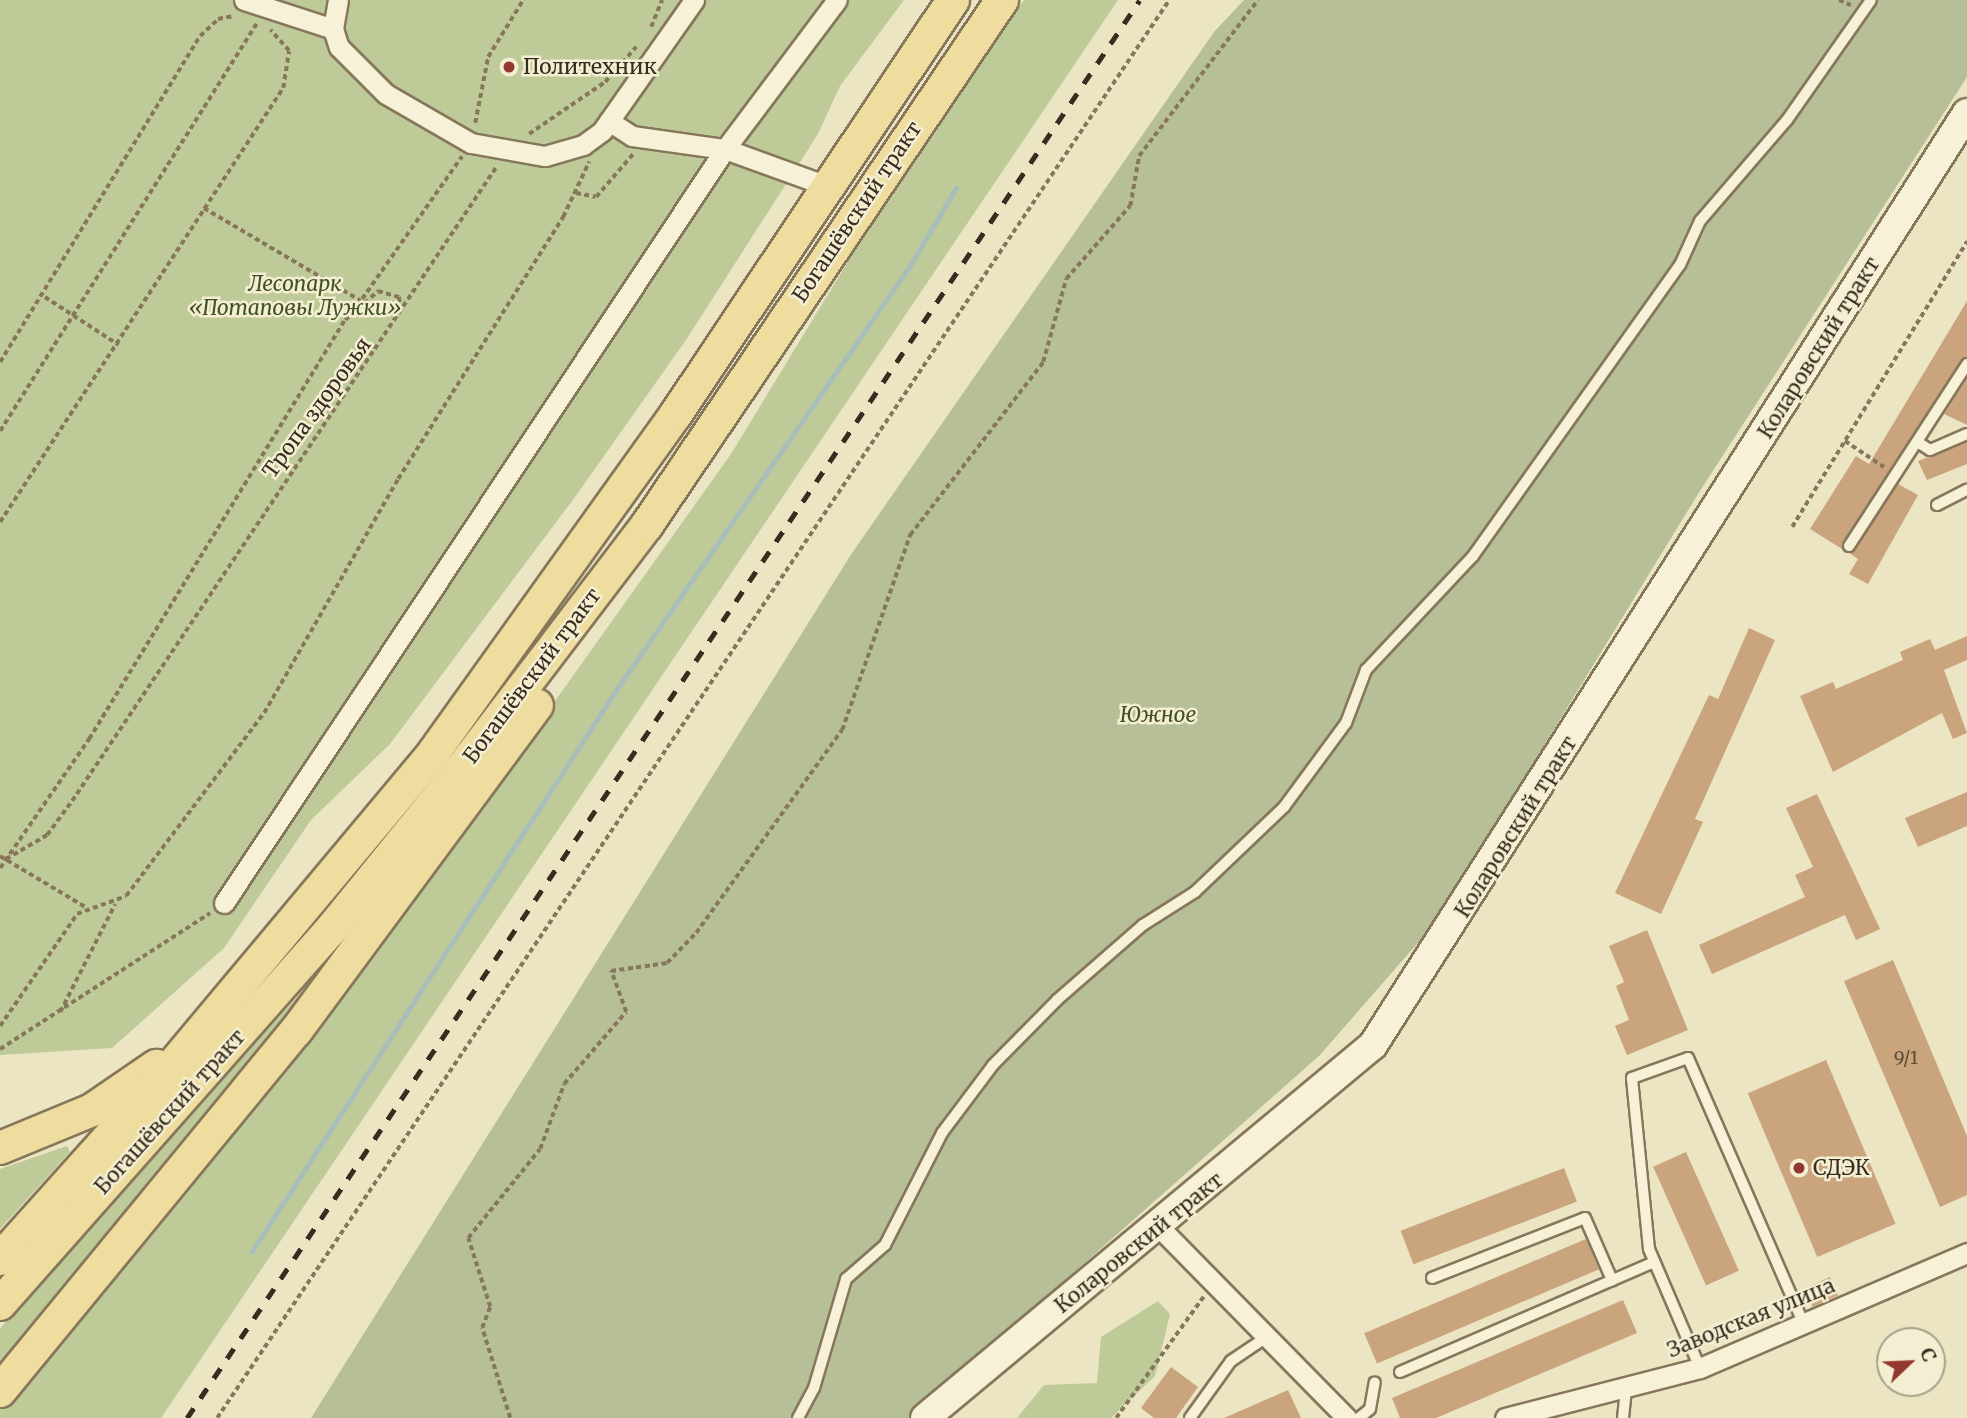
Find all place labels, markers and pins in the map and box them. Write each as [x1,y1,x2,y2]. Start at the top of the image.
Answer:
place label: Политехник [523,54,657,80]
marker: Политехник [501,59,517,75]
place label: СДЭК [1813,1155,1870,1181]
marker: СДЭК [1791,1160,1807,1176]

